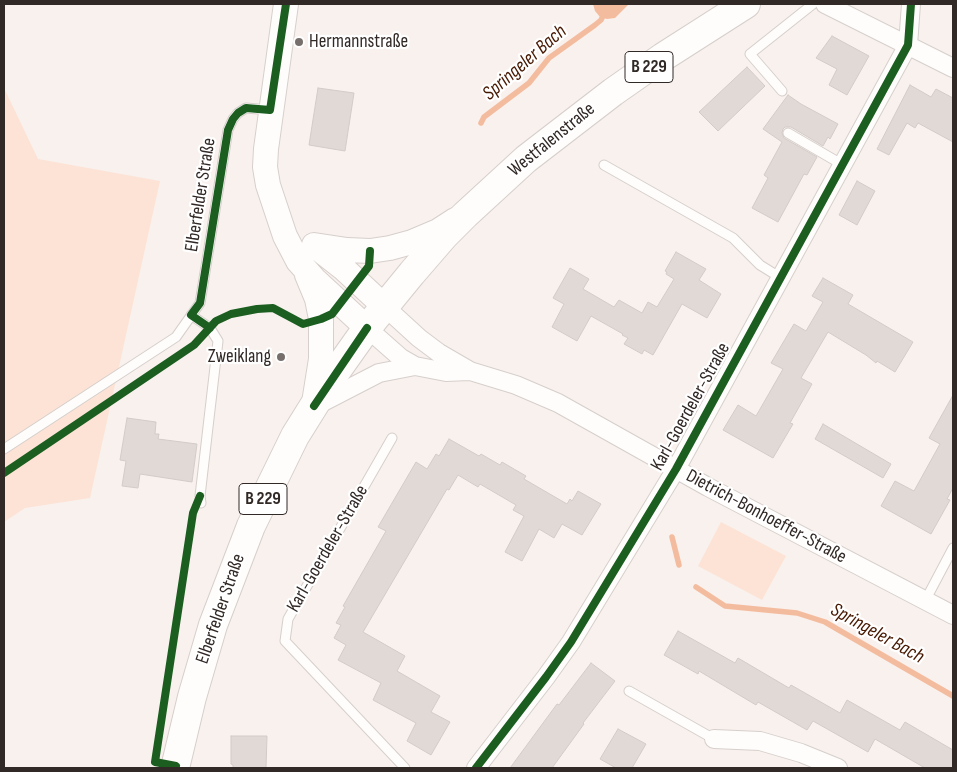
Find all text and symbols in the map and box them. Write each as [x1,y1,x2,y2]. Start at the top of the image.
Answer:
water label: Springeler Bach [478,20,572,106]
place label: Hermannstraße [309,31,408,53]
marker: Hermannstraße [293,36,305,48]
road number: B 229 [625,52,673,82]
street label: Westfalenstraße [504,98,600,182]
street label: Elberfelder Straße [181,136,221,254]
street label: Karl-Goerdeler-Straße [646,339,736,475]
place label: Zweiklang [208,346,271,368]
marker: Zweiklang [275,351,287,363]
street label: Dietrich-Bonhoeffer-Straße [682,465,850,569]
street label: Karl-Goerdeler-Straße [282,481,374,617]
road number: B 229 [239,484,287,514]
street label: Elberfelder Straße [192,551,250,667]
water label: Springeler Bach [826,598,928,670]

